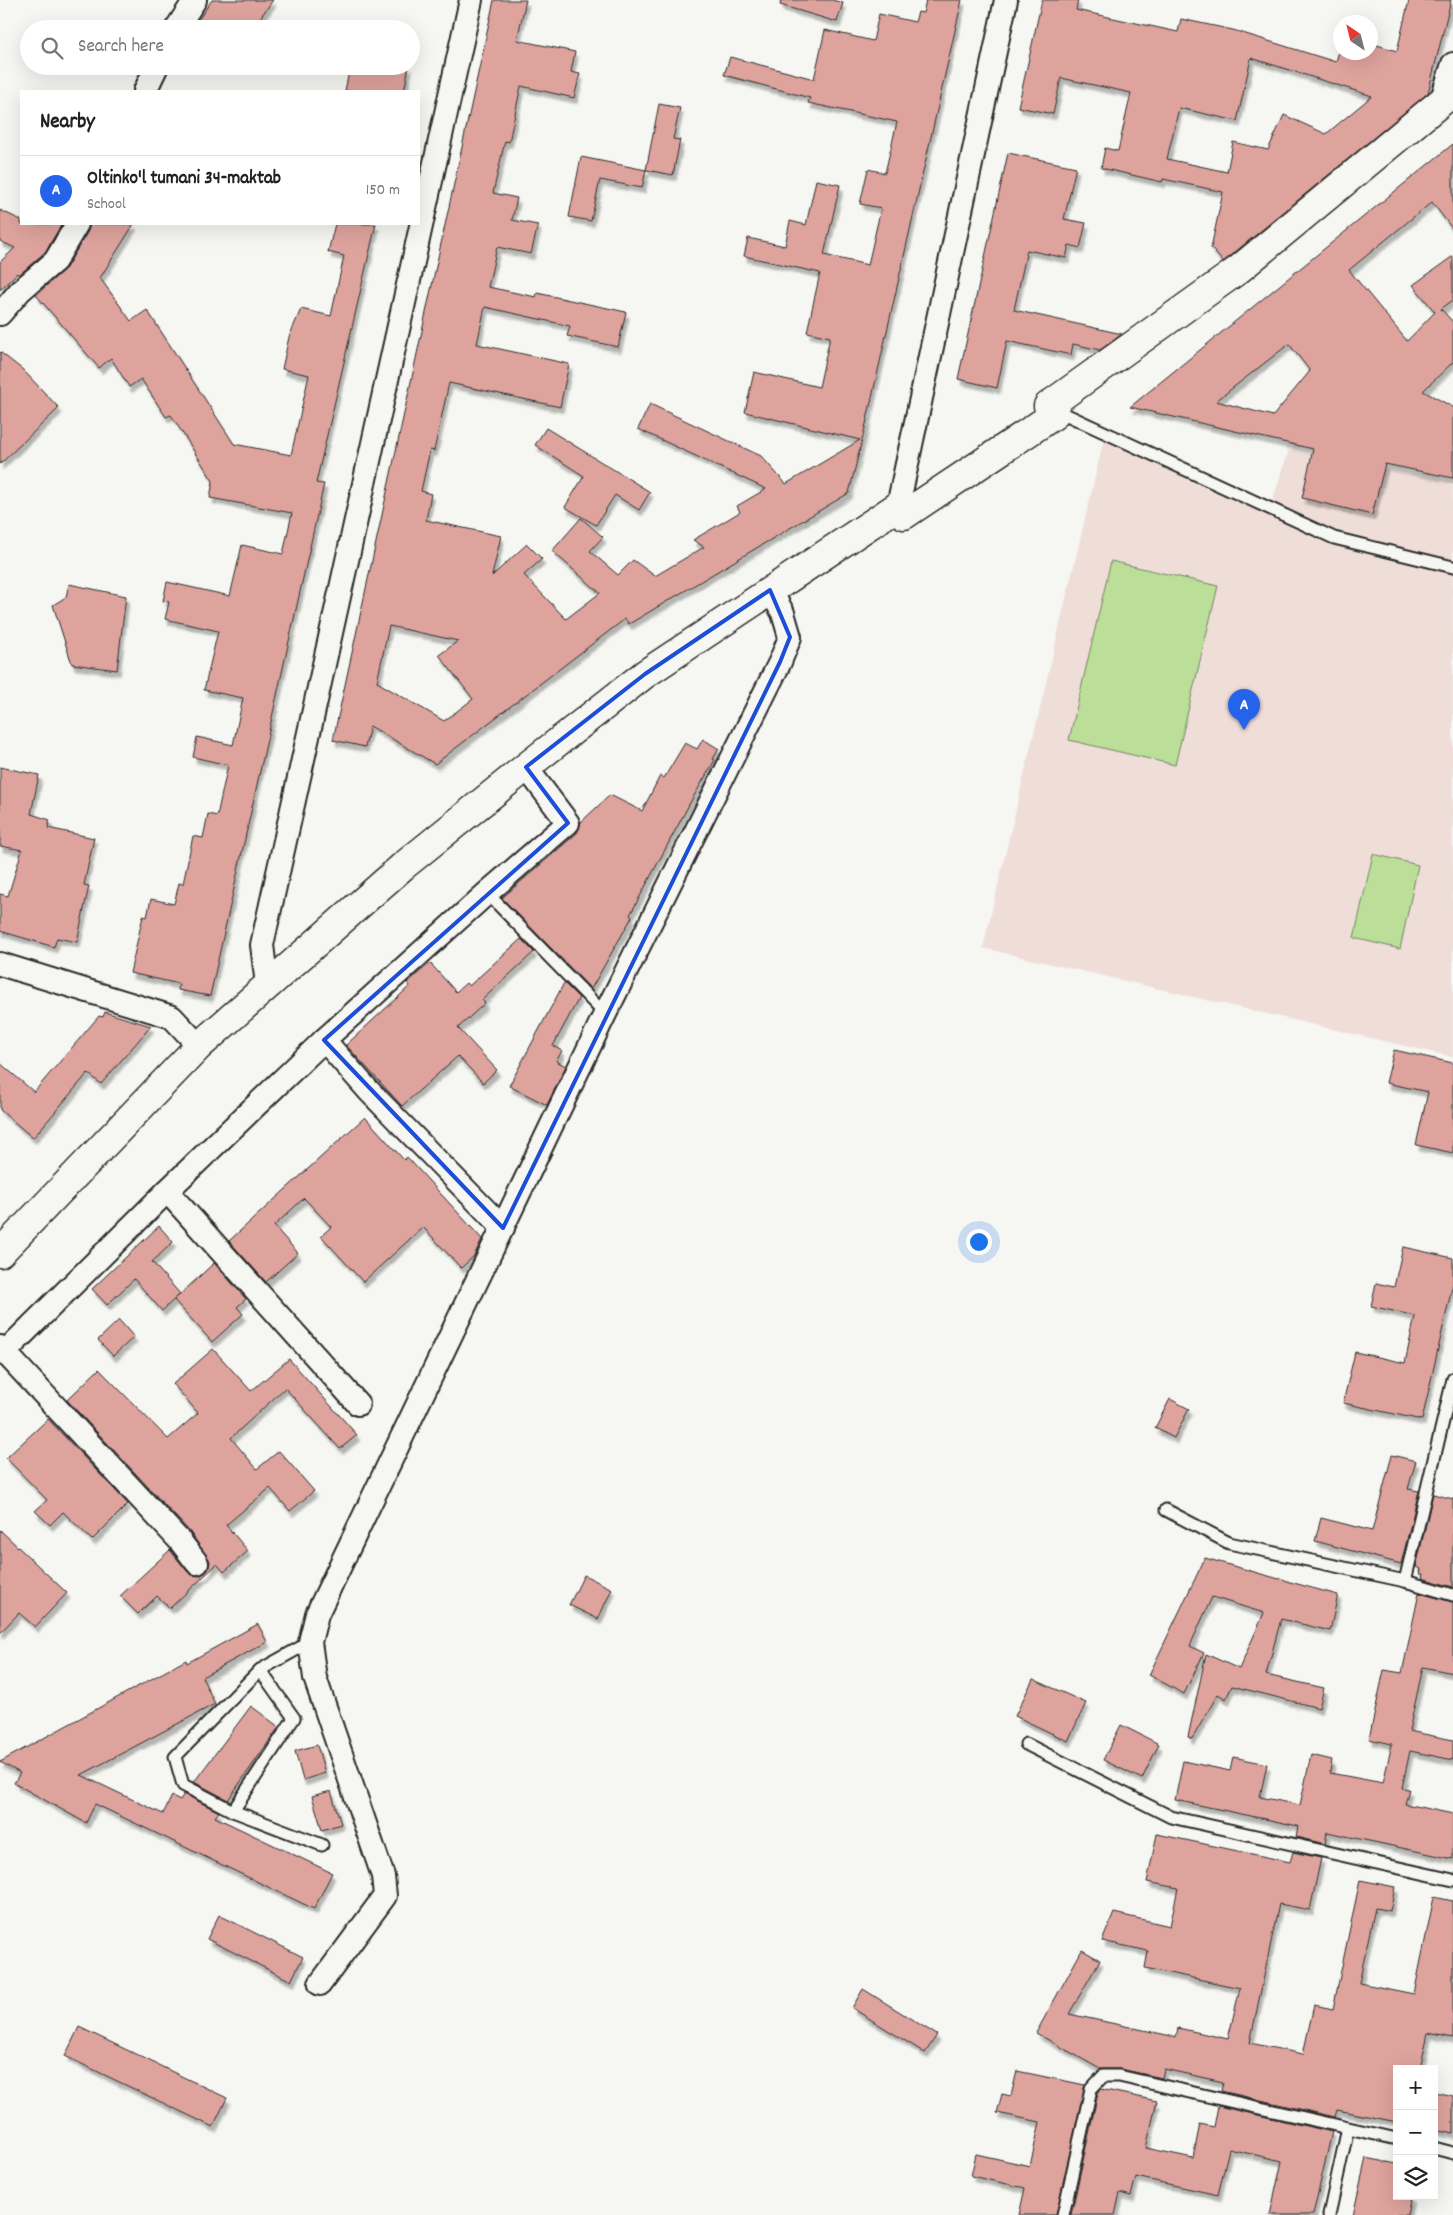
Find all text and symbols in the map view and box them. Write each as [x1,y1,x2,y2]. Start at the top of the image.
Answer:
north arrow [1333,15,1378,60]
search box [20,20,420,75]
icon: search [38,34,66,62]
text: Search here [78,34,164,61]
text: Nearby [40,108,95,138]
text: Oltinko'l tumani 34-maktab [87,166,281,193]
text: A [52,179,60,202]
text: 150 m [366,179,400,202]
text: School [87,193,126,216]
pin: A [1228,689,1260,730]
your location [966,1229,992,1255]
map controls [1393,2065,1438,2200]
button: + [1393,2065,1438,2110]
button: − [1393,2110,1438,2155]
button: layers [1393,2155,1438,2200]

